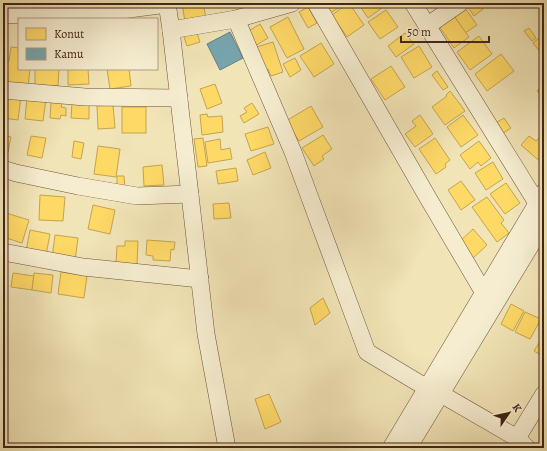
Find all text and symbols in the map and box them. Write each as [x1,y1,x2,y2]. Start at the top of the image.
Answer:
legend [18,18,158,70]
scale bar [401,18,489,44]
text: 50 m [407,24,431,40]
text: Konut [54,26,84,42]
text: Kamu [54,46,84,62]
north arrow [489,393,529,433]
text: K [509,400,526,416]

